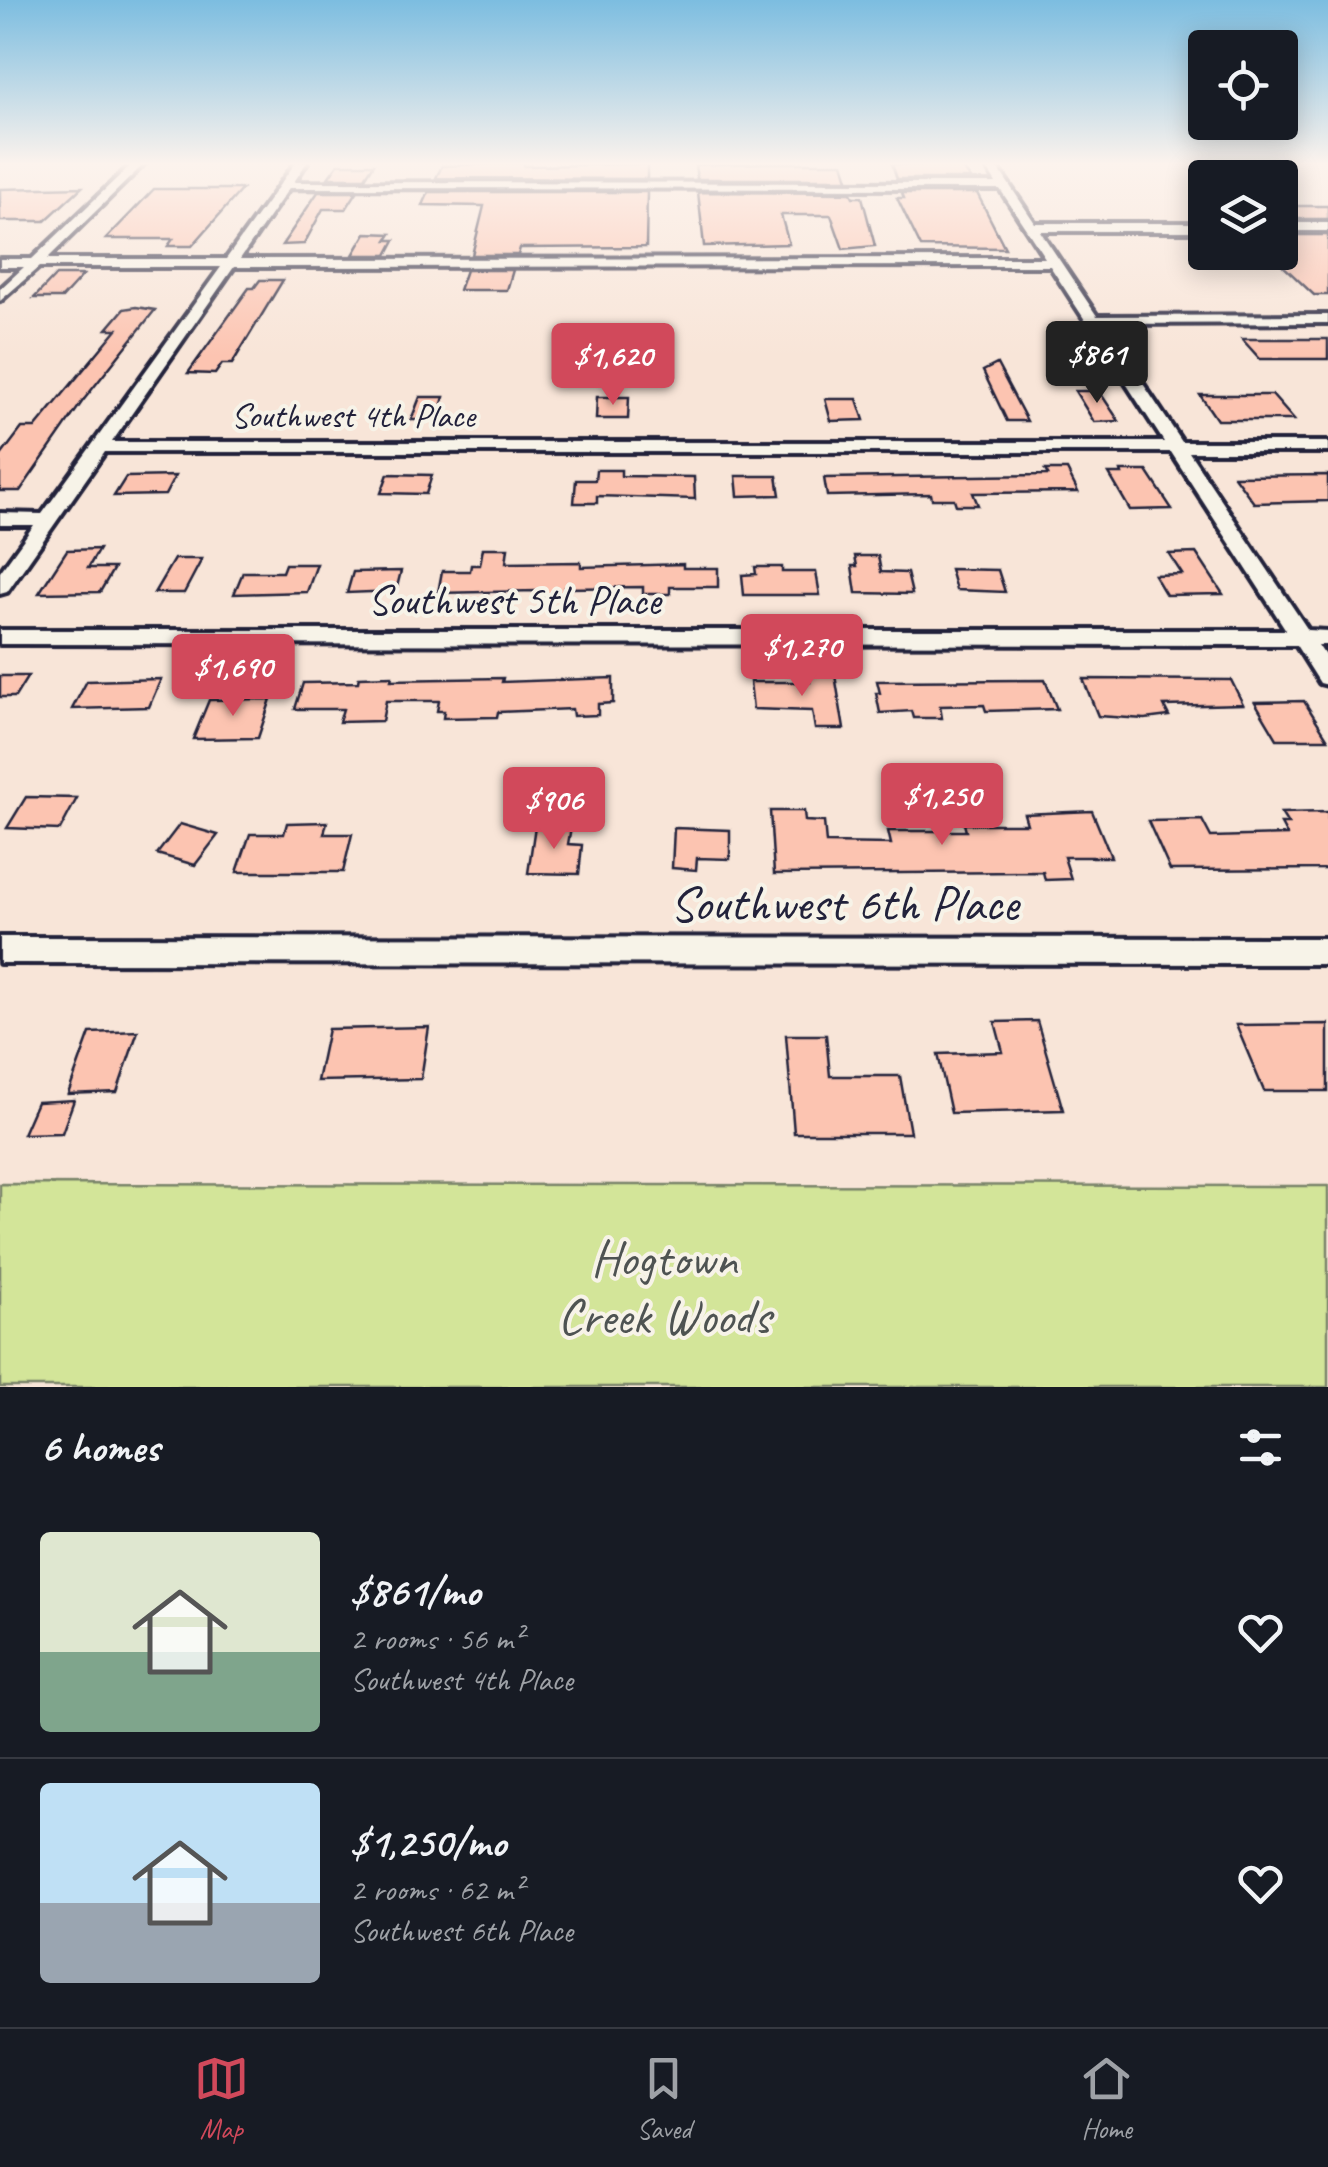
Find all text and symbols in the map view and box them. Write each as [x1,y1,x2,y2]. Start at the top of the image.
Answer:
map controls [1188,30,1298,270]
button: locate [1188,30,1298,140]
button: layers [1188,160,1298,270]
pin: $861 [1038,321,1156,406]
pin: $1,620 [532,323,694,408]
text: $861 [1068,333,1126,374]
text: $1,620 [573,335,653,376]
street label: Southwest 4th Place [231,393,478,438]
street label: Southwest 5th Place [368,574,663,627]
pin: $1,270 [721,614,883,699]
text: $1,270 [763,626,841,667]
pin: $1,690 [152,634,314,719]
text: $1,690 [194,646,272,687]
pin: $1,250 [861,763,1023,848]
pin: $906 [495,767,613,852]
text: $1,250 [903,775,981,816]
text: $906 [525,779,583,820]
street label: Southwest 6th Place [670,872,1021,935]
park label: Hogtown Creek Woods [558,1227,775,1348]
icon: filters [1233,1420,1288,1475]
text: 6 homes [40,1421,159,1474]
text: $861/mo [350,1565,480,1618]
icon: home [120,1572,240,1692]
icon: heart [1233,1605,1288,1660]
text: 2 rooms · 56 m² [350,1618,523,1659]
text: Southwest 4th Place [350,1659,573,1700]
text: $1,250/mo [350,1816,506,1869]
icon: home [120,1823,240,1943]
icon: heart [1233,1856,1288,1911]
text: 2 rooms · 62 m² [350,1869,523,1910]
text: Southwest 6th Place [350,1910,573,1951]
tab: Map [194,2051,249,2146]
tab: Saved [636,2051,691,2146]
tab: Home [1079,2051,1134,2146]

